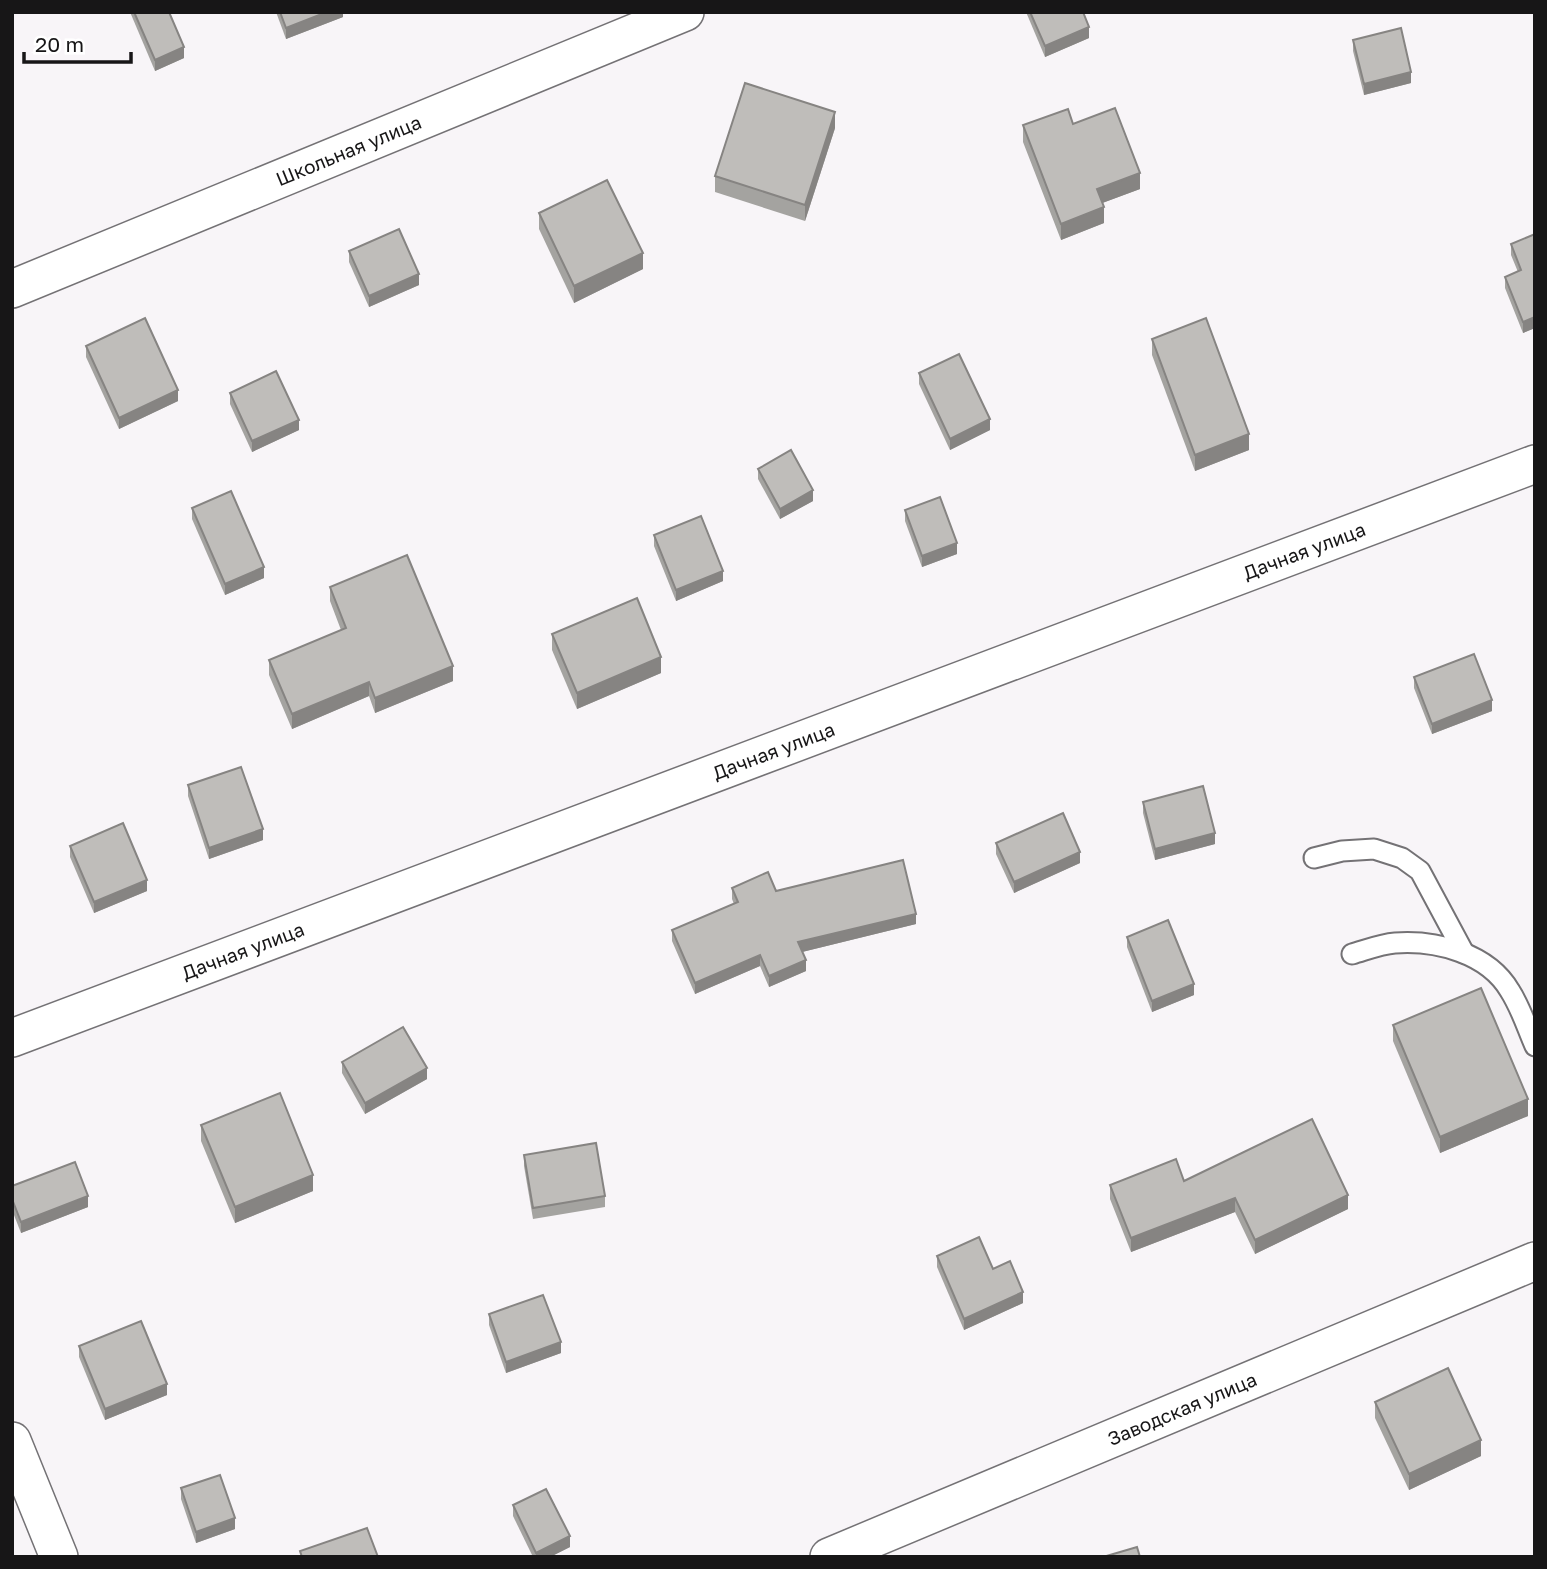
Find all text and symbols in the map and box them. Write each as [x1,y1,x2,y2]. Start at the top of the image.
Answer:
scale bar [24,21,131,65]
text: 20 m [35,31,84,57]
street label: Школьная улица [272,110,424,190]
street label: Дачная улица [1240,517,1368,584]
street label: Дачная улица [709,717,838,784]
street label: Дачная улица [179,917,307,984]
street label: Заводская улица [1104,1367,1260,1450]

